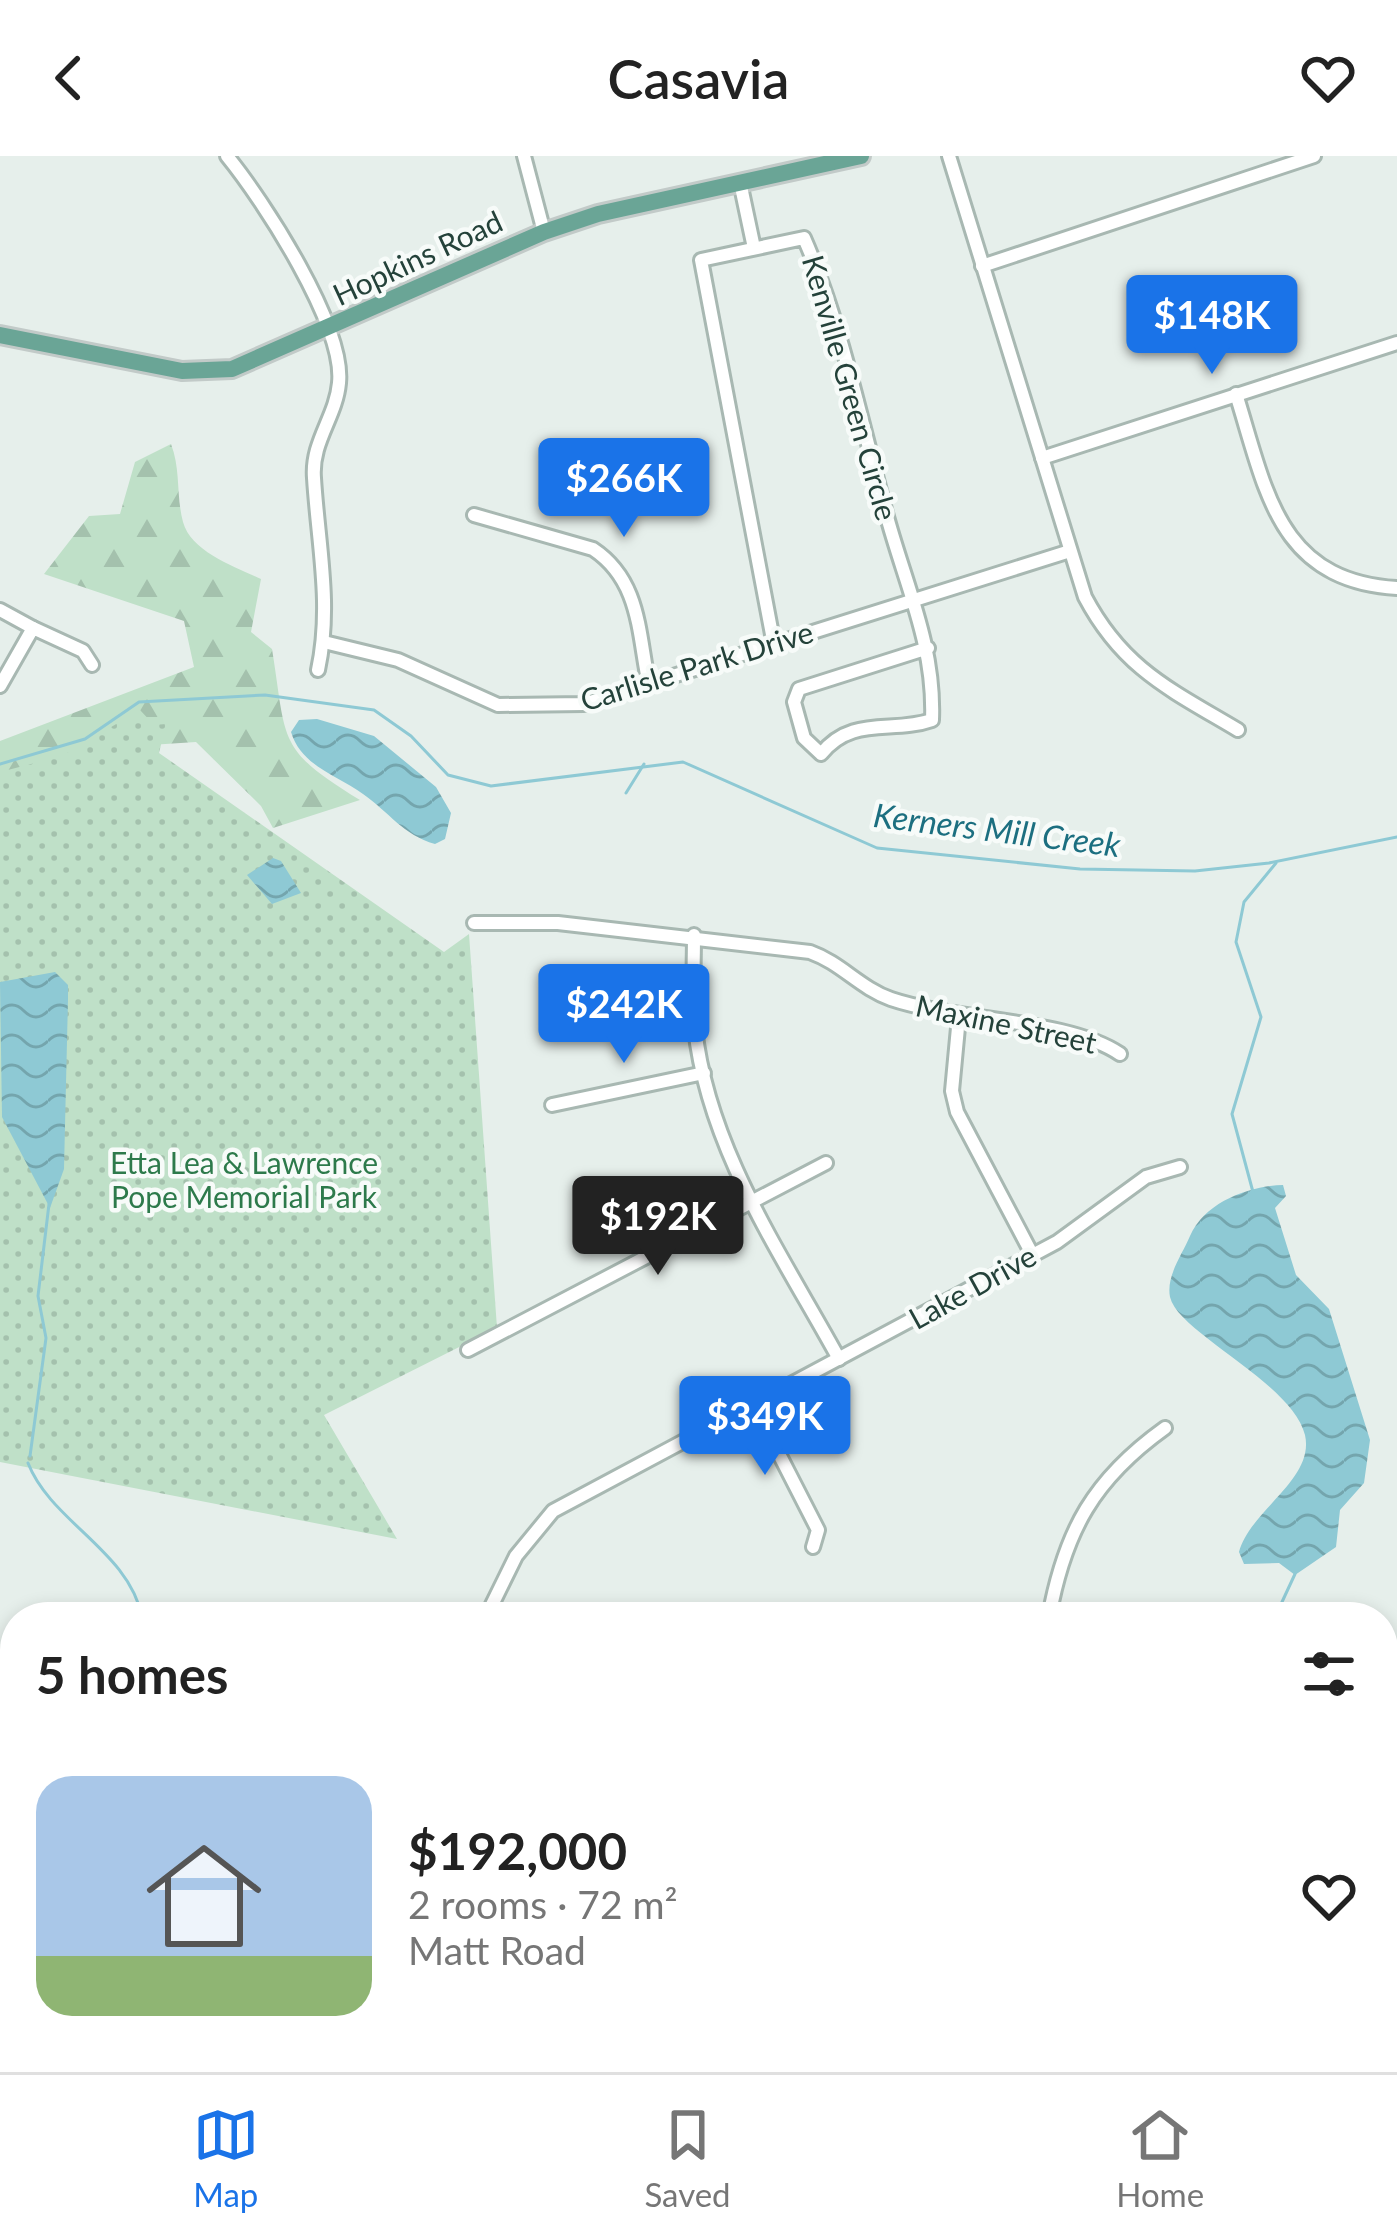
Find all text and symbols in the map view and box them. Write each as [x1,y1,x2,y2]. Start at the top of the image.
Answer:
icon: back [36,45,102,111]
icon: heart [1295,45,1361,111]
text: Casavia [608,46,789,111]
street label: Hopkins Road [327,202,508,312]
street label: Kenville Green Circle [796,251,906,524]
pin: $148K [1128,275,1296,377]
text: $148K [1153,291,1271,337]
pin: $266K [540,438,708,540]
text: $266K [565,454,683,500]
street label: Carlisle Park Drive [576,613,817,718]
water label: Kerners Mill Creek [871,794,1123,864]
pin: $242K [540,964,708,1066]
text: $242K [565,980,683,1026]
street label: Maxine Street [913,986,1100,1060]
park label: Etta Lea & Lawrence Pope Memorial Park [110,1144,378,1214]
pin: $192K [574,1176,742,1278]
text: $192K [599,1192,717,1238]
street label: Lake Drive [902,1237,1042,1336]
pin: $349K [681,1376,849,1478]
text: $349K [706,1392,824,1438]
icon: filters [1296,1641,1362,1707]
text: 5 homes [36,1644,228,1705]
text: $192,000 [408,1820,627,1881]
icon: home [132,1824,276,1968]
icon: heart [1296,1863,1362,1929]
text: 2 rooms · 72 m² [408,1881,678,1927]
text: Matt Road [408,1927,586,1973]
tab: Map [193,2102,259,2214]
tab: Saved [644,2102,731,2214]
tab: Home [1116,2102,1204,2214]

